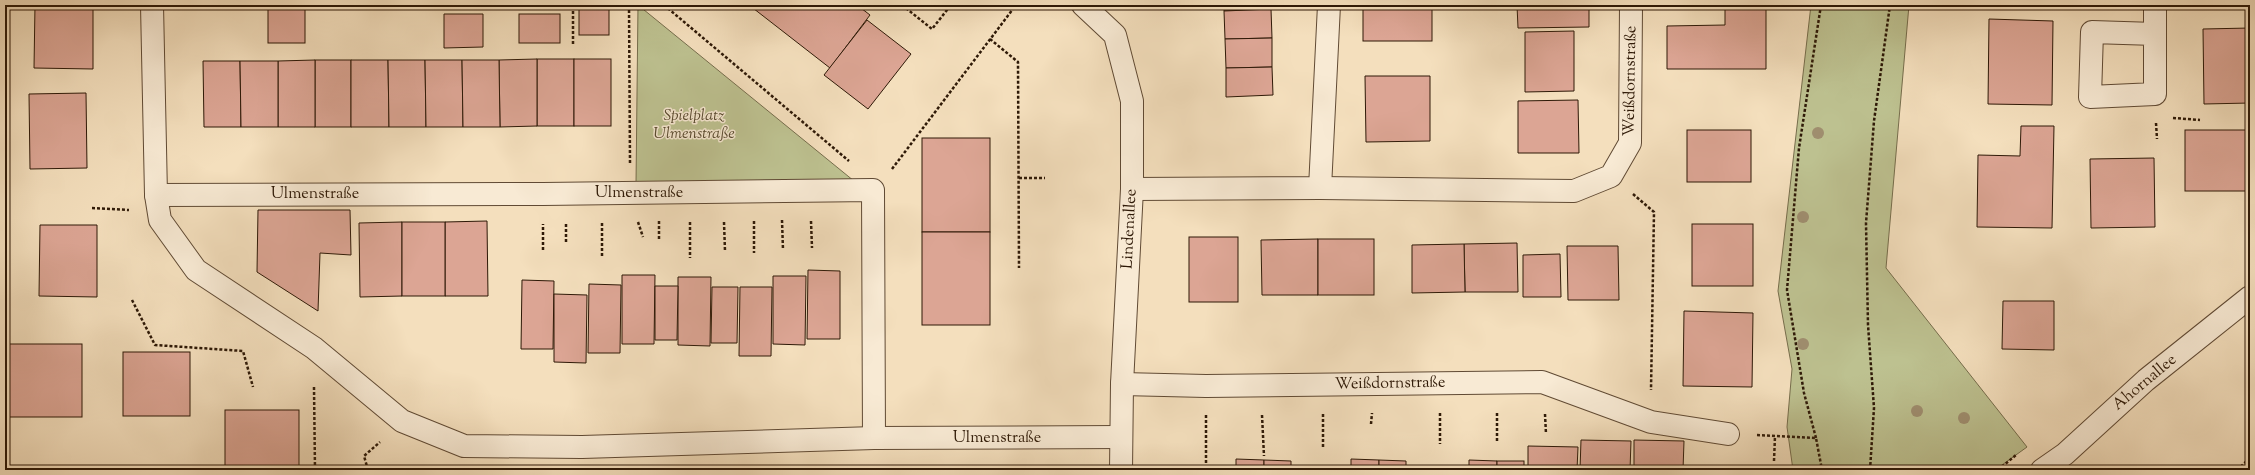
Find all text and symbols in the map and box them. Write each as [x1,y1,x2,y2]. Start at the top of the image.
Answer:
street label: Weißdornstraße [1619,25,1643,137]
park label: Spielplatz Ulmenstraße [653,105,735,146]
street label: Ulmenstraße [595,182,683,205]
street label: Ulmenstraße [271,183,359,206]
street label: Lindenallee [1116,188,1144,270]
street label: Ahornallee [2108,349,2182,417]
street label: Weißdornstraße [1334,372,1446,396]
street label: Ulmenstraße [953,427,1041,450]

